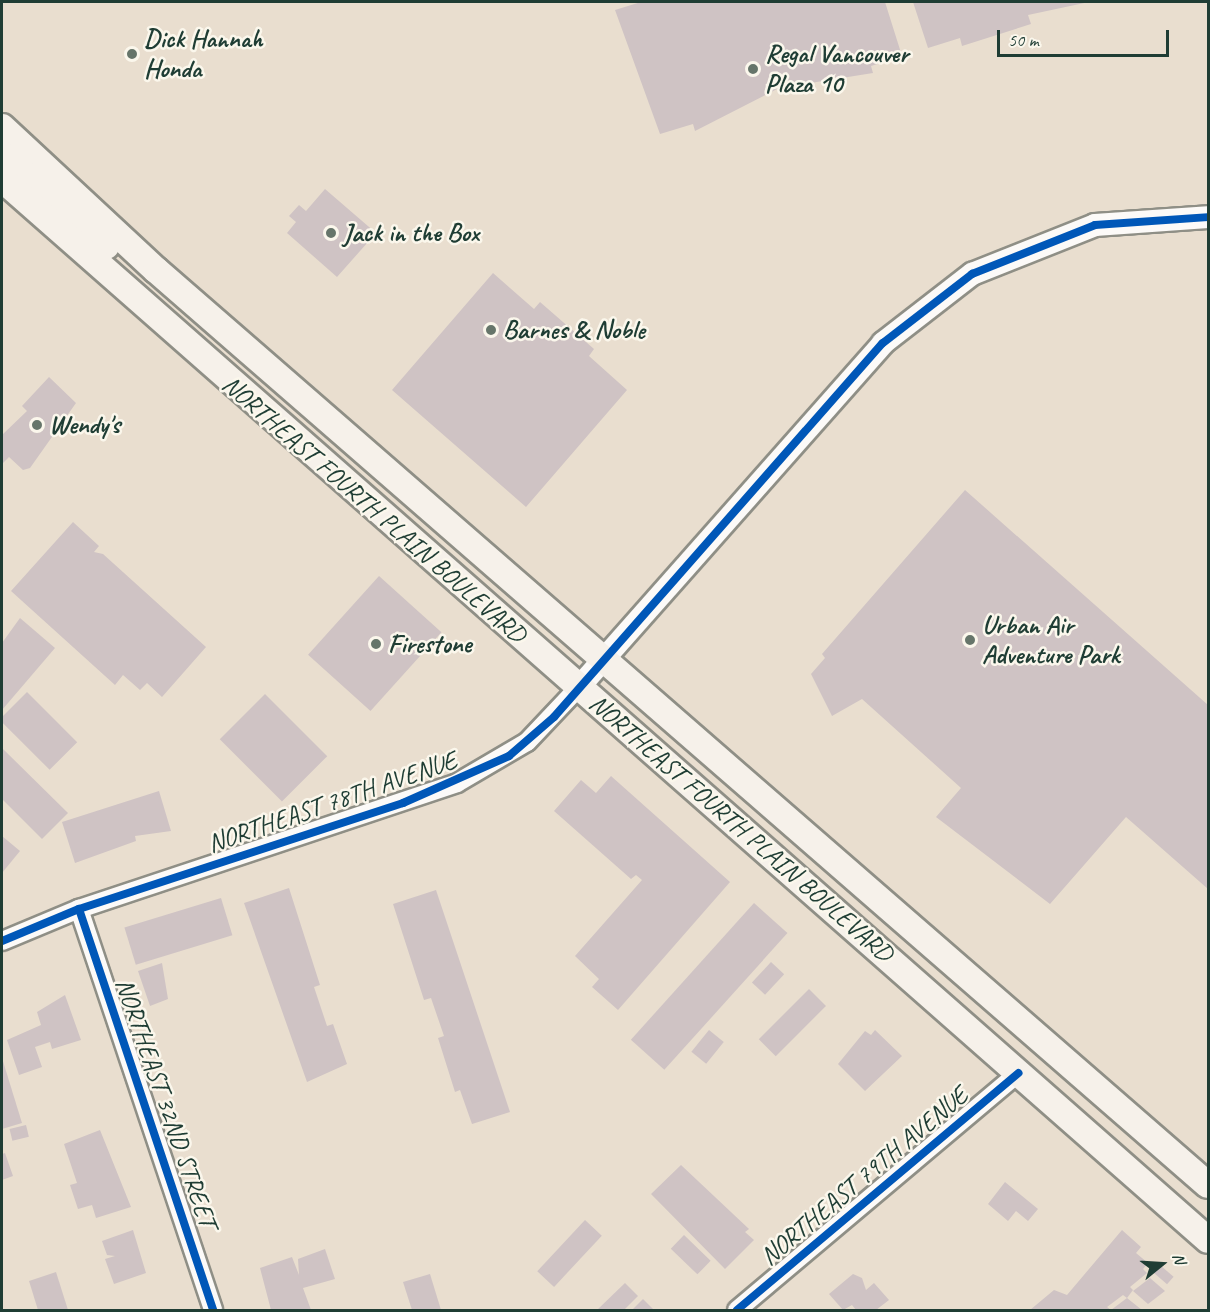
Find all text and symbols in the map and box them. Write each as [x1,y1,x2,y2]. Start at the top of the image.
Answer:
scale bar [1000,18,1172,56]
place label: Dick Hannah Honda [144,23,263,84]
text: 50 m [1008,29,1039,51]
place label: Regal Vancouver Plaza 10 [765,38,909,100]
marker: Dick Hannah Honda [125,47,139,61]
marker: Regal Vancouver Plaza 10 [746,62,760,76]
place label: Jack in the Box [343,217,479,249]
marker: Jack in the Box [324,226,338,240]
place label: Barnes & Noble [503,314,645,346]
marker: Barnes & Noble [484,323,498,337]
street label: NORTHEAST FOURTH PLAIN BOULEVARD [216,369,532,649]
place label: Wendy's [49,409,120,441]
marker: Wendy's [30,418,44,432]
place label: Urban Air Adventure Park [982,609,1119,670]
place label: Firestone [388,628,471,660]
marker: Urban Air Adventure Park [963,633,977,647]
marker: Firestone [369,637,383,651]
street label: NORTHEAST FOURTH PLAIN BOULEVARD [583,688,899,968]
street label: NORTHEAST 78TH AVENUE [204,745,460,859]
street label: NORTHEAST 32ND STREET [109,974,223,1232]
street label: NORTHEAST 79TH AVENUE [754,1080,974,1272]
north arrow [1132,1234,1192,1294]
text: N [1168,1251,1190,1266]

